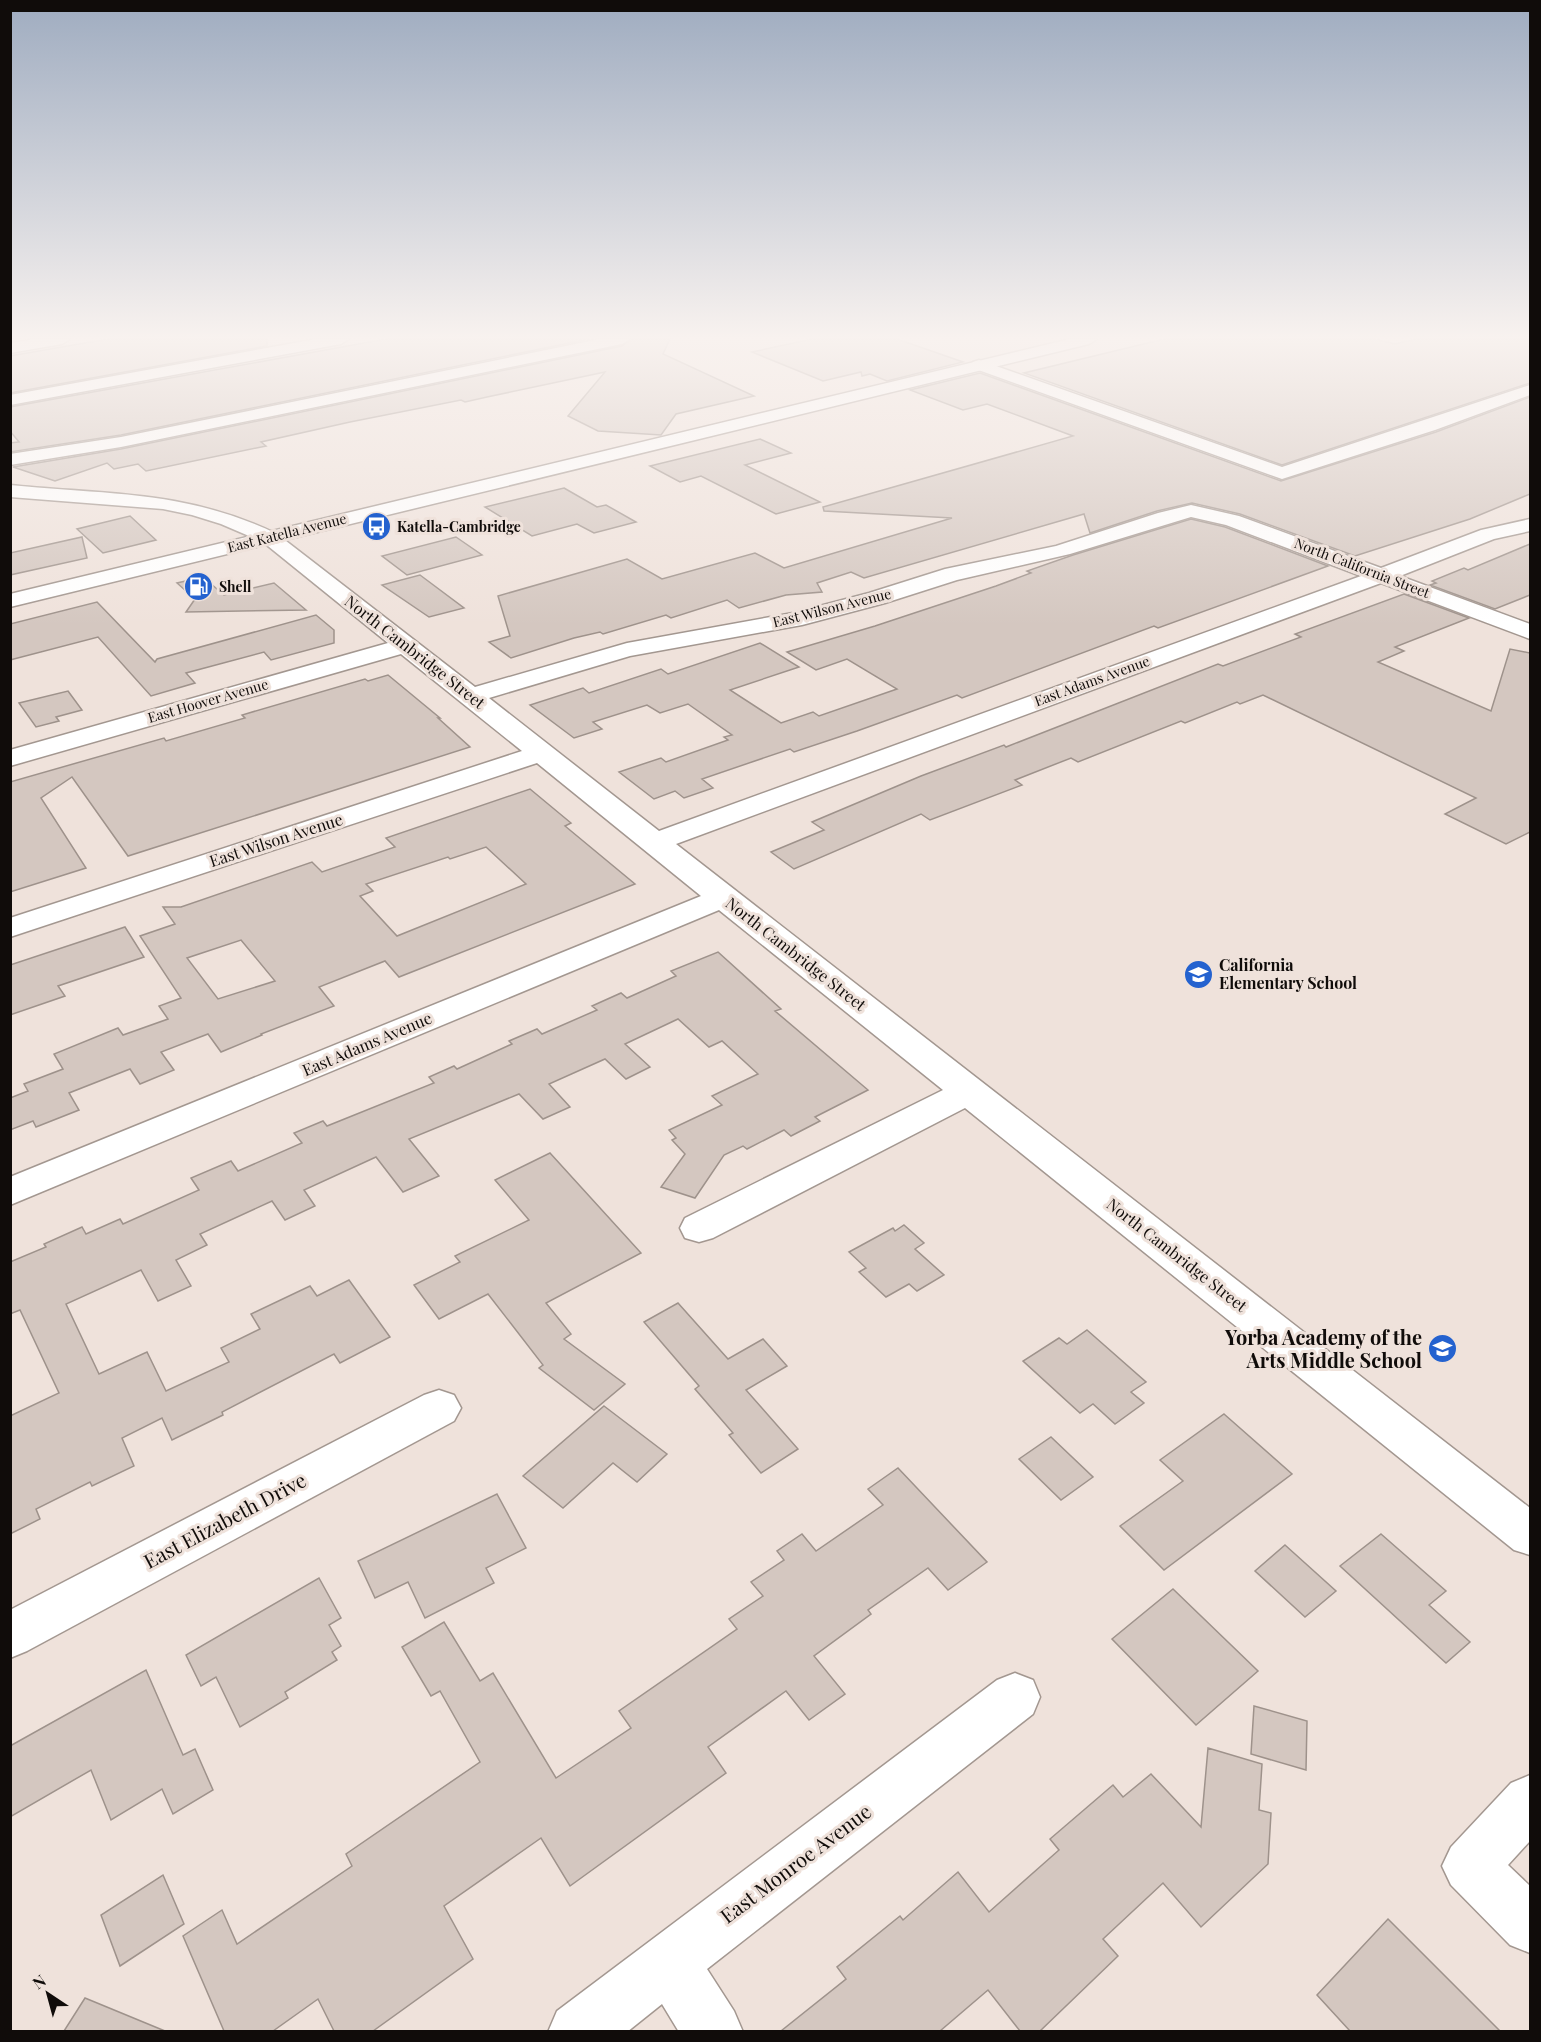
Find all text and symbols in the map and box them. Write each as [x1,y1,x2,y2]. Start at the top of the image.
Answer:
street label: East Katella Avenue [225,509,348,557]
bus stop icon: Katella-Cambridge [360,511,392,543]
place label: Katella-Cambridge [397,517,521,536]
street label: North California Street [1292,533,1434,603]
fuel station icon: Shell [182,571,214,603]
place label: Shell [219,577,252,596]
street label: East Wilson Avenue [771,584,893,631]
street label: North Cambridge Street [341,590,490,713]
street label: East Adams Avenue [1032,651,1152,710]
street label: East Hoover Avenue [145,674,270,727]
street label: East Wilson Avenue [207,808,345,871]
street label: North Cambridge Street [722,892,871,1015]
place label: California Elementary School [1219,954,1357,993]
school or university icon: California Elementary School [1182,958,1214,990]
street label: East Adams Avenue [299,1007,435,1080]
street label: North Cambridge Street [1103,1193,1252,1316]
place label: Yorba Academy of the Arts Middle School [1224,1323,1422,1373]
school or university icon: Yorba Academy of the Arts Middle School [1427,1333,1459,1365]
street label: East Elizabeth Drive [138,1465,310,1574]
street label: East Monroe Avenue [714,1797,876,1929]
north arrow [18,1964,78,2024]
text: N [28,1969,50,1993]

